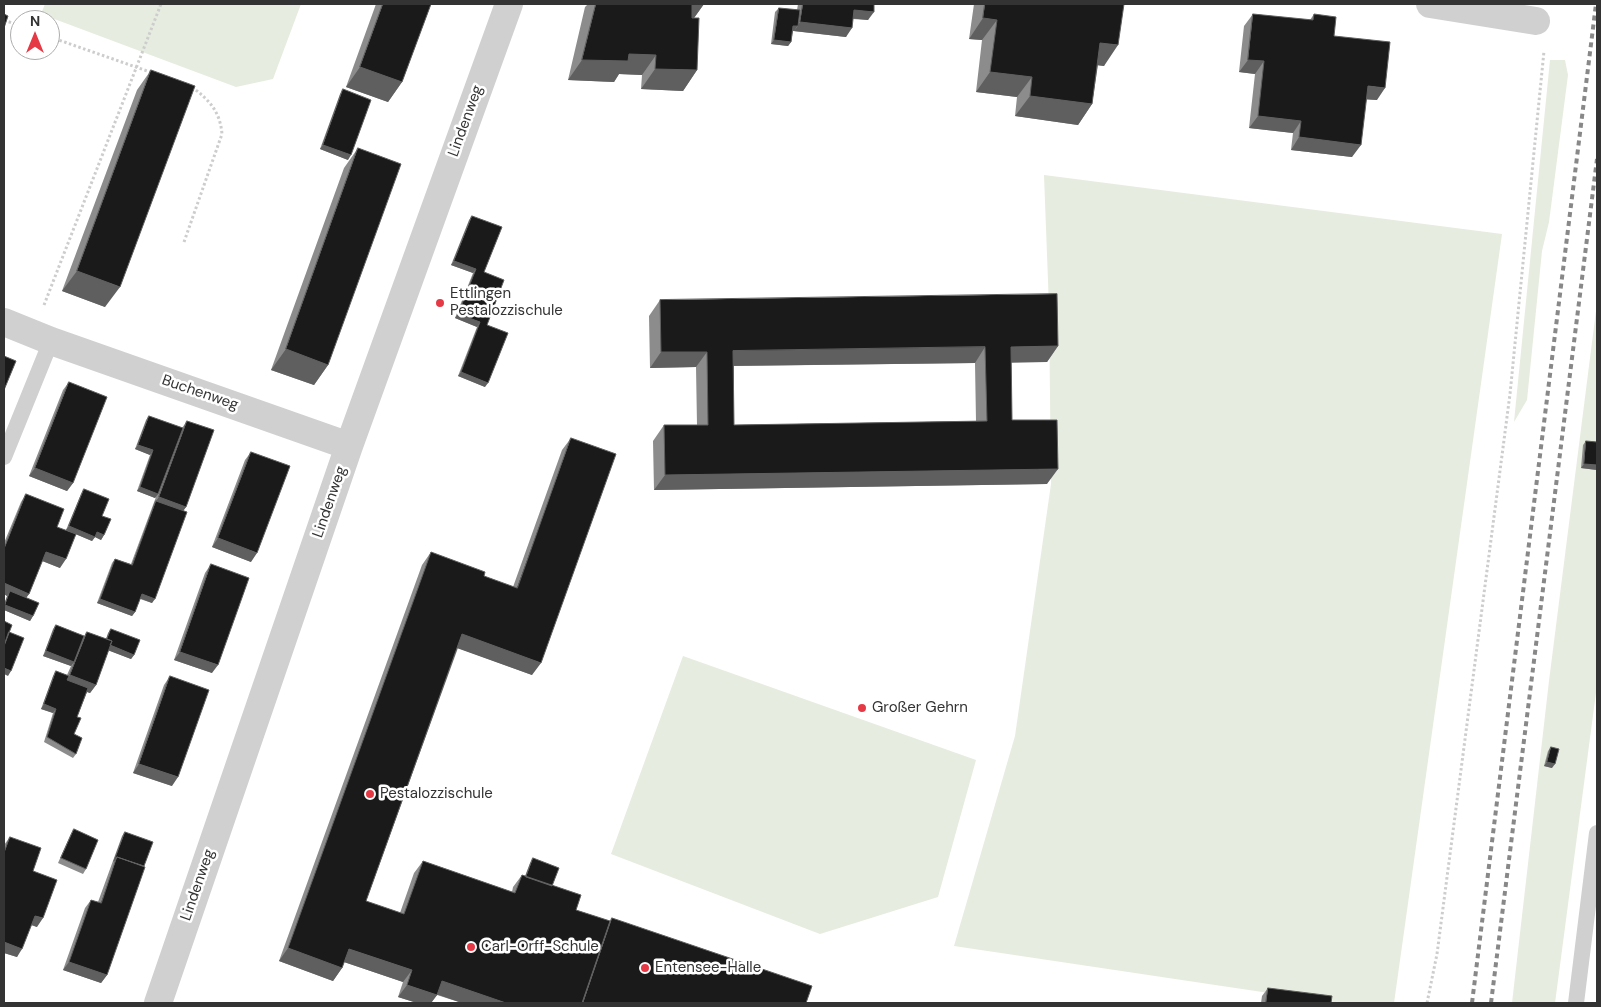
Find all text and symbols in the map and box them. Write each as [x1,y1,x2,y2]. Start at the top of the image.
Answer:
north arrow [10,10,60,60]
text: N [30,12,40,30]
street label: Lindenweg [445,83,487,159]
place label: Ettlingen Pestalozzischule [450,285,563,320]
marker: Ettlingen Pestalozzischule [434,297,446,309]
street label: Buchenweg [159,371,241,415]
street label: Lindenweg [309,464,351,540]
place label: Großer Gehrn [872,699,968,717]
marker: Großer Gehrn [856,702,868,714]
place label: Pestalozzischule [380,785,493,803]
marker: Pestalozzischule [364,788,376,800]
street label: Lindenweg [177,847,219,923]
place label: Carl-Orff-Schule [481,938,599,956]
marker: Carl-Orff-Schule [465,941,477,953]
place label: Entensee-Halle [655,959,761,977]
marker: Entensee-Halle [639,962,651,974]

